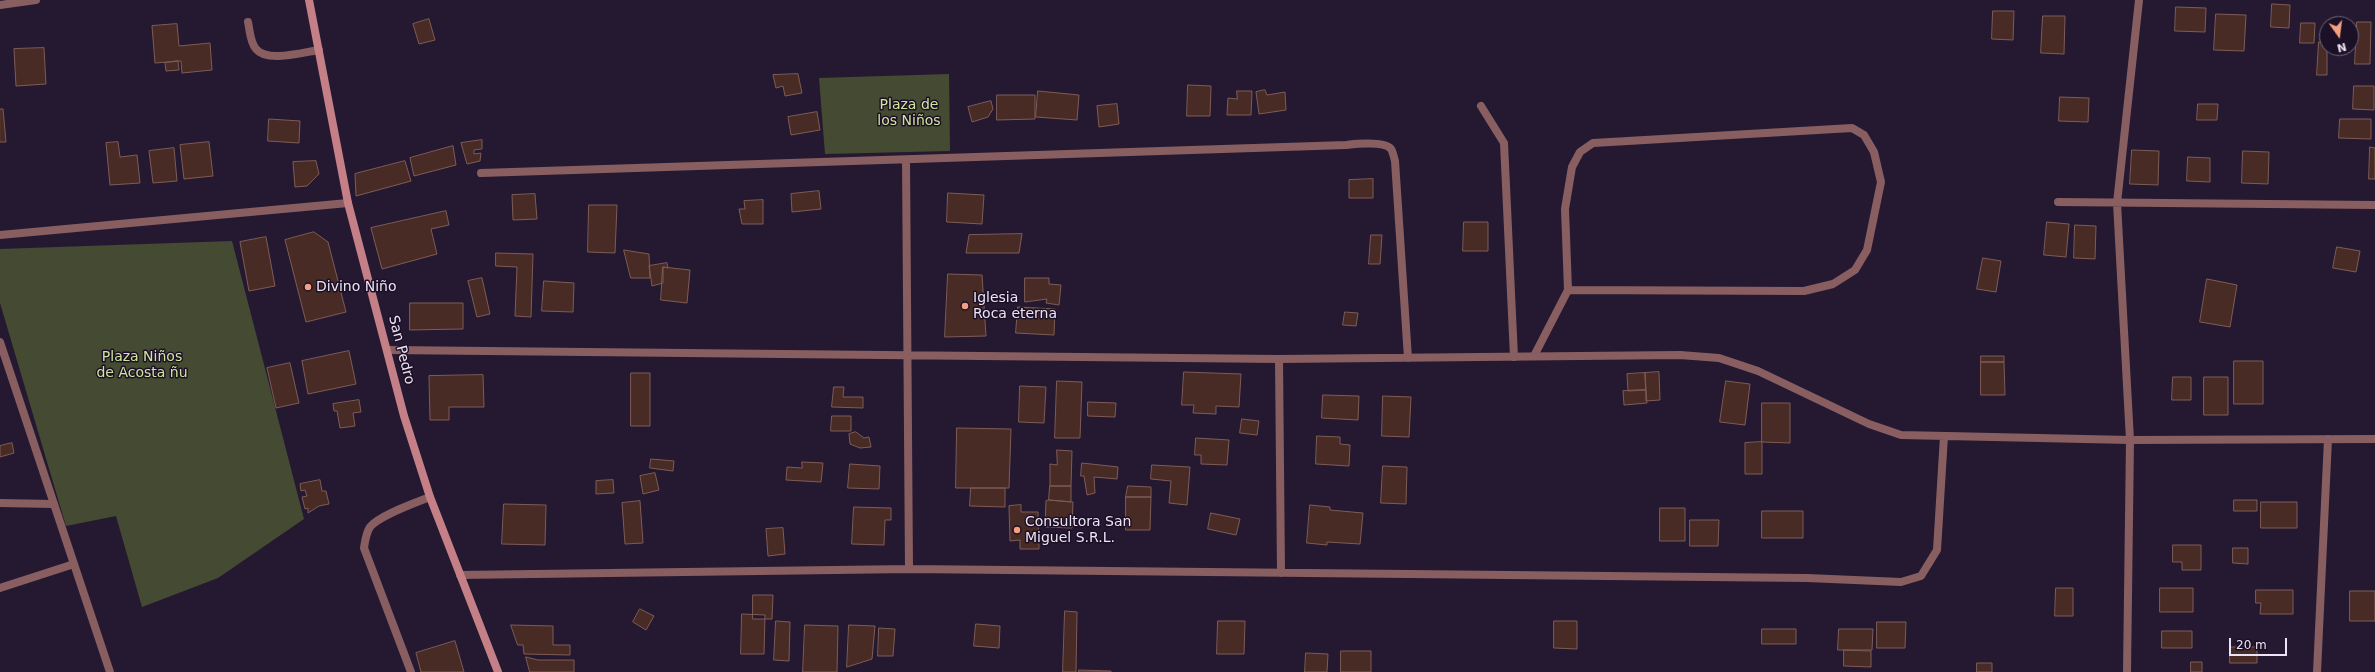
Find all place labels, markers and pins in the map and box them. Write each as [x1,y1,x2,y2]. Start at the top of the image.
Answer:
place label: Divino Niño [316,279,397,295]
marker: Divino Niño [303,282,313,292]
place label: Iglesia Roca eterna [973,290,1057,322]
marker: Iglesia Roca eterna [960,301,970,311]
place label: Consultora San Miguel S.R.L. [1025,514,1131,546]
marker: Consultora San Miguel S.R.L. [1012,525,1022,535]

